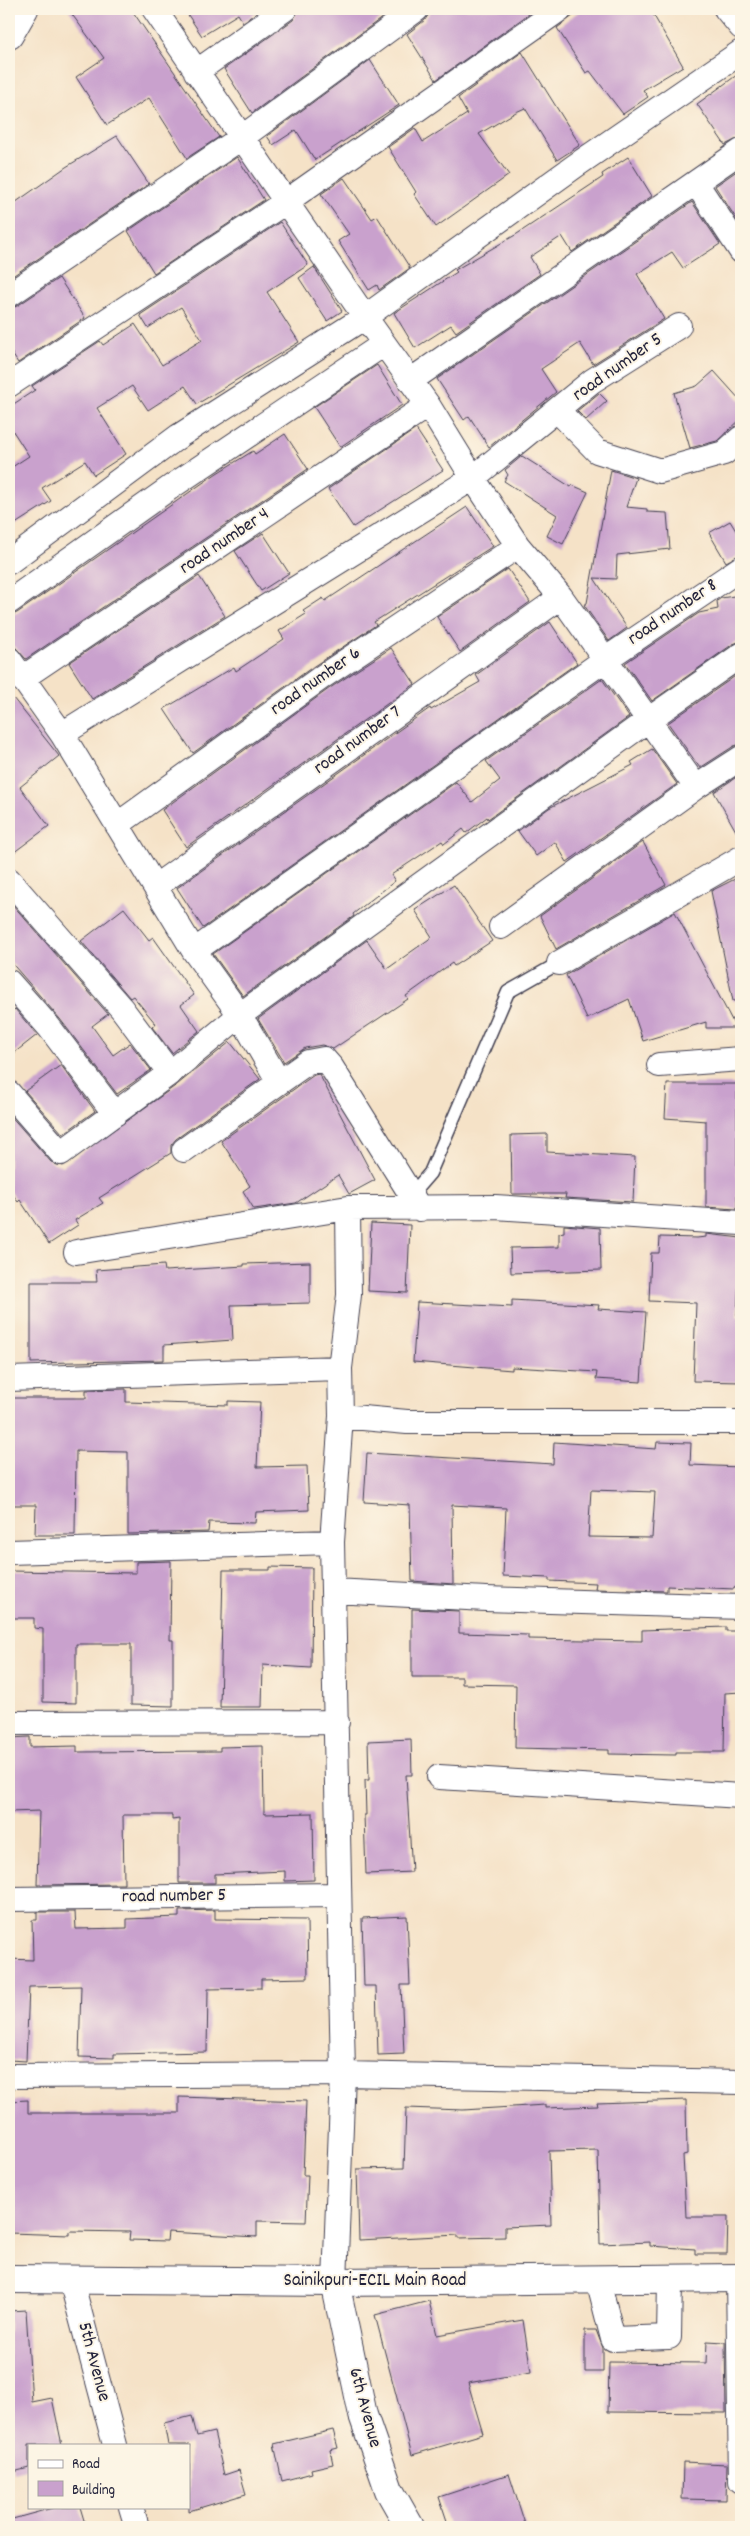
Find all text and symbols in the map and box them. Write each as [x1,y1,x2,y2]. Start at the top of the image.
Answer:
street label: road number 5 [567,327,669,409]
street label: road number 4 [175,502,275,582]
street label: road number 8 [623,573,723,653]
street label: road number 6 [265,641,367,723]
street label: road number 7 [308,700,408,782]
street label: road number 5 [122,1883,226,1911]
street label: Sainikpuri-ECIL Main Road [284,2268,467,2295]
street label: 5th Avenue [69,2319,117,2405]
street label: 6th Avenue [340,2365,388,2451]
legend [28,2444,190,2508]
text: Road [72,2454,100,2476]
text: Building [72,2480,115,2502]

